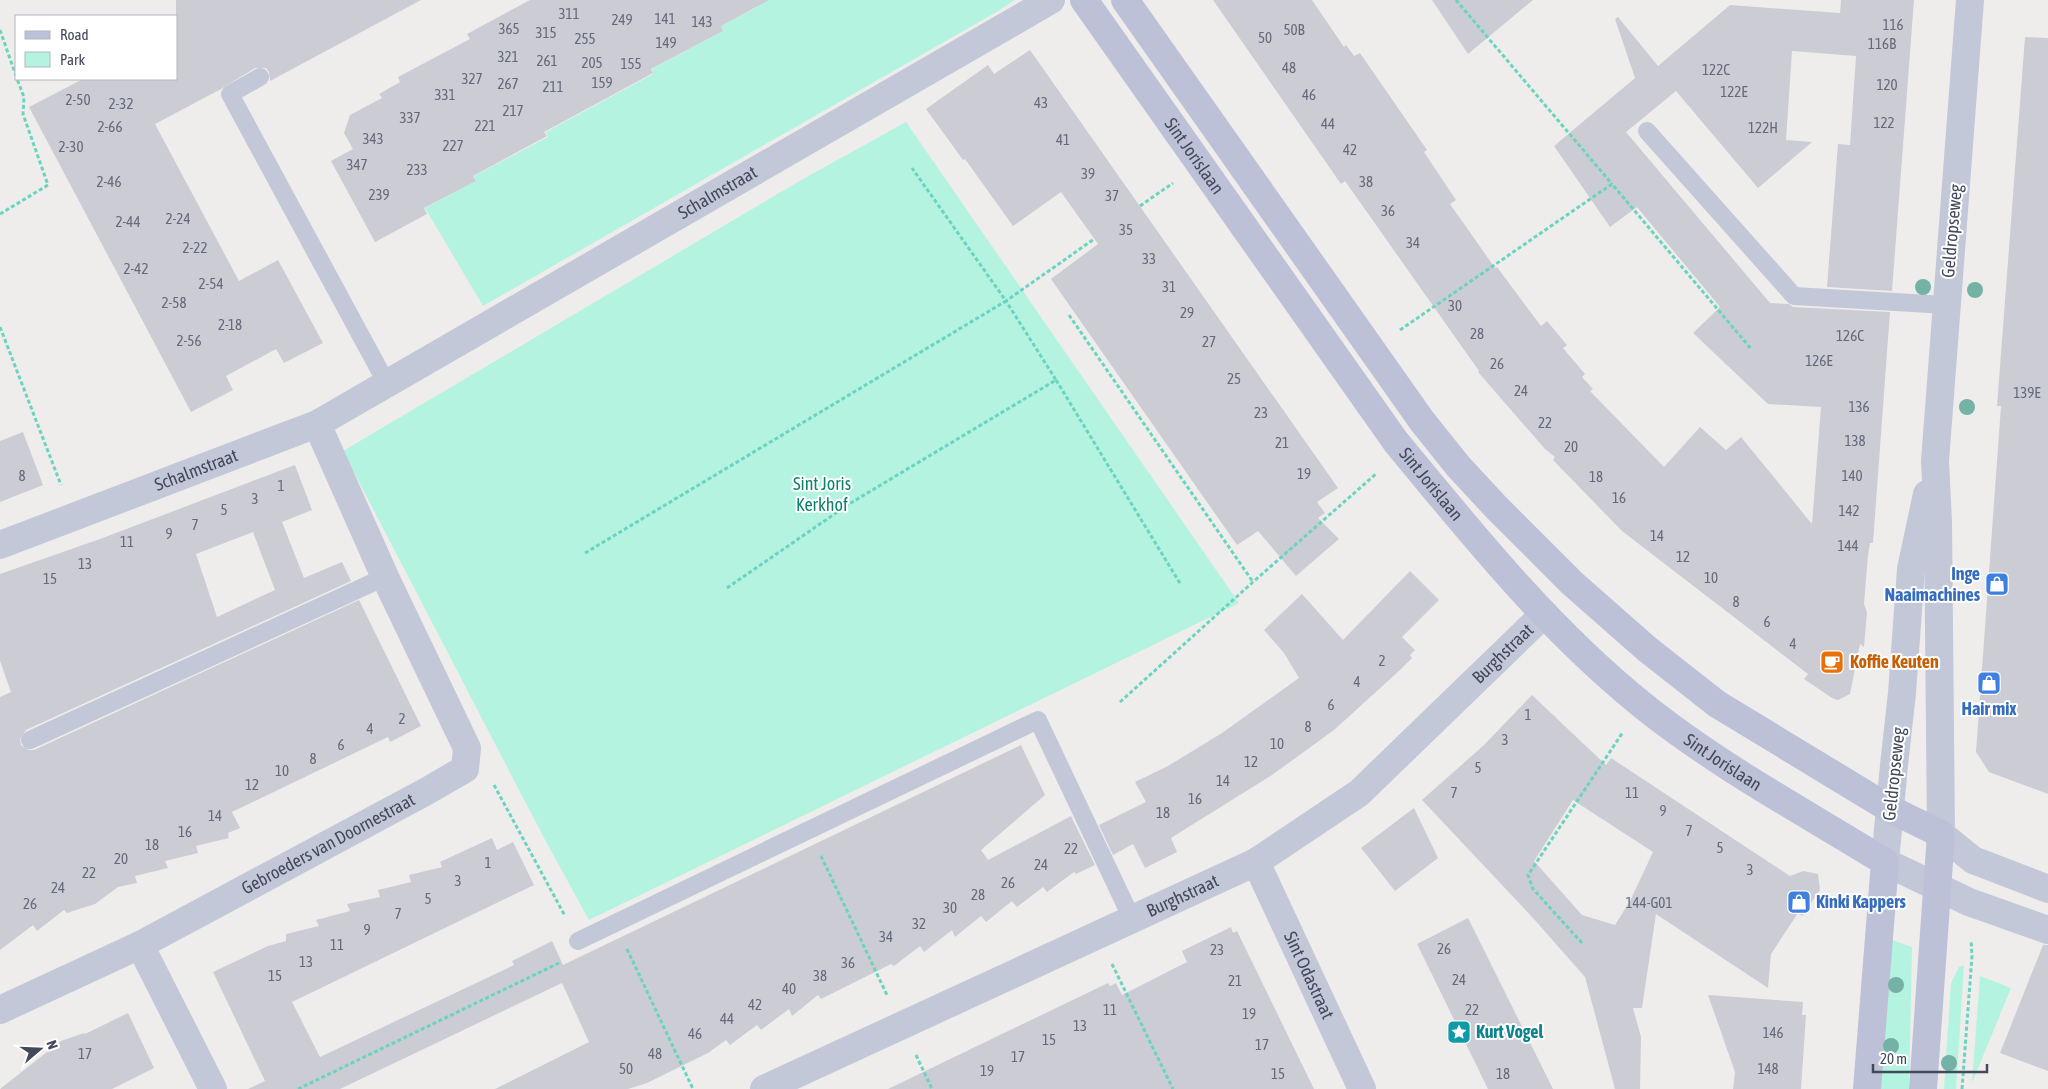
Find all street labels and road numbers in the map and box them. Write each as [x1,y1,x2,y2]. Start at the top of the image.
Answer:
street label: Sint Jorislaan [1160,114,1229,198]
street label: Schalmstraat [674,161,761,223]
street label: Geldropseweg [1937,183,1966,279]
street label: Sint Jorislaan [1395,443,1468,525]
street label: Schalmstraat [151,444,241,495]
street label: Burghstraat [1468,619,1537,688]
street label: Geldropseweg [1878,726,1909,822]
street label: Sint Jorislaan [1680,729,1766,795]
street label: Gebroeders van Doornestraat [238,789,418,899]
street label: Burghstraat [1143,870,1222,921]
street label: Sint Odastraat [1280,928,1339,1022]

